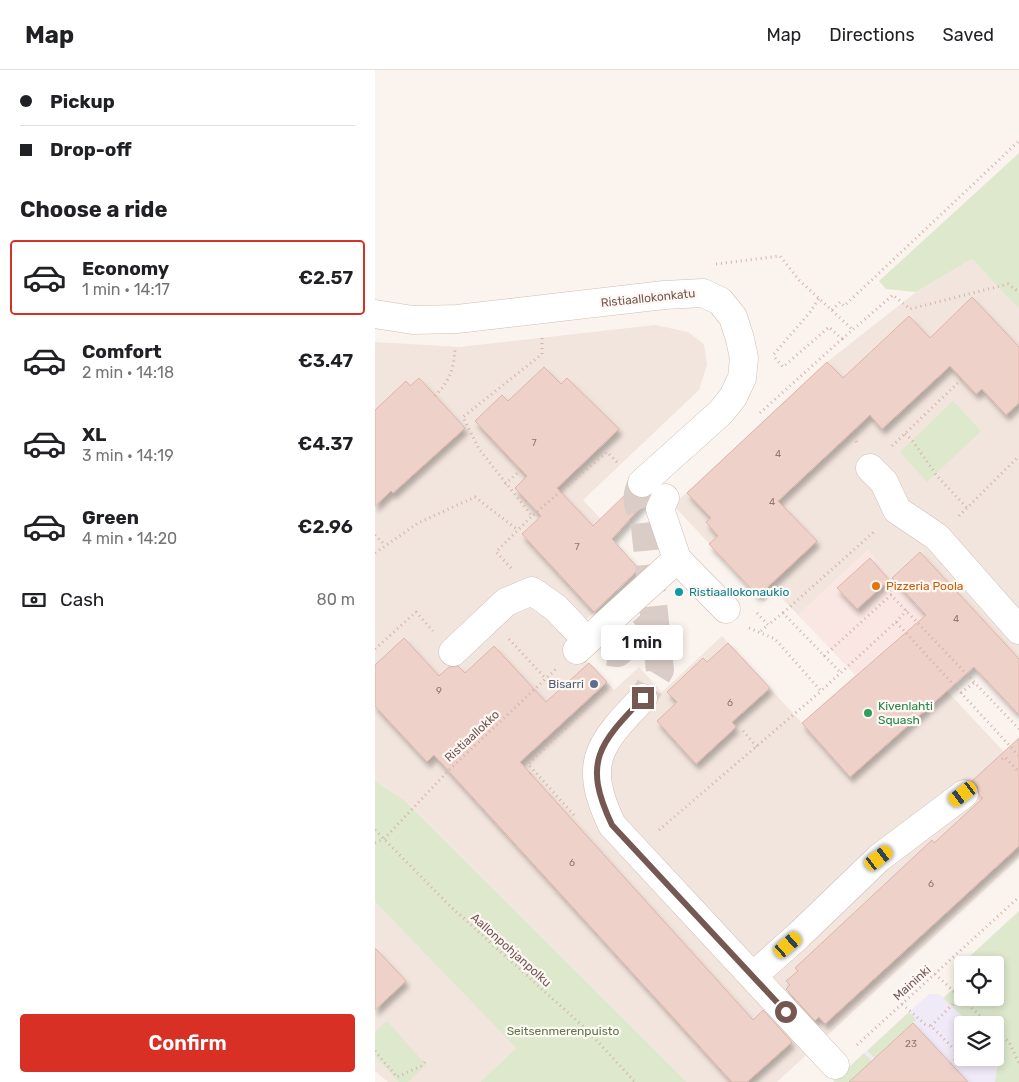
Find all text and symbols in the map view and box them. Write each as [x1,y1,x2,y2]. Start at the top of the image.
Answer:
text: Map [25,21,74,49]
text: Map [766,24,801,46]
text: Directions [829,24,915,46]
text: Saved [943,24,994,46]
text: Pickup [50,90,115,113]
text: Drop-off [50,138,132,161]
text: Choose a ride [20,196,167,223]
icon: car [22,255,67,300]
text: Economy [82,257,169,280]
text: €2.57 [298,266,353,289]
text: 1 min · 14:17 [82,280,170,299]
street label: Ristiaallokonkatu [600,286,696,310]
icon: car [22,338,67,383]
text: Comfort [82,340,162,363]
text: €3.47 [298,349,353,372]
text: 2 min · 14:18 [82,363,174,382]
icon: car [22,421,67,466]
text: XL [82,423,106,446]
text: €4.37 [298,432,353,455]
house number: 7 [531,437,537,449]
text: 3 min · 14:19 [82,446,174,465]
house number: 4 [775,448,781,460]
house number: 4 [769,496,775,508]
icon: car [22,504,67,549]
text: Green [82,506,139,529]
text: €2.96 [298,515,353,538]
text: 4 min · 14:20 [82,529,177,548]
house number: 7 [574,541,580,553]
place label: Pizzeria Poola [886,579,963,593]
marker: Pizzeria Poola [870,580,882,592]
place label: Ristiaallokonaukio [689,585,789,599]
icon: cash [20,586,48,614]
marker: Ristiaallokonaukio [673,586,685,598]
text: Cash [60,588,104,611]
text: 80 m [317,590,355,609]
house number: 4 [953,613,959,625]
callout: 1 min [602,626,684,660]
text: 1 min [622,633,662,652]
place label: Bisarri [548,677,584,691]
marker: Bisarri [588,678,600,690]
house number: 9 [436,685,442,697]
route end [632,687,654,709]
house number: 6 [727,697,733,709]
place label: Kivenlahti Squash [878,699,933,727]
street label: Ristiaallokko [442,707,502,765]
marker: Kivenlahti Squash [862,707,874,719]
car [946,779,979,809]
car [862,843,895,873]
house number: 6 [569,857,575,869]
house number: 6 [928,878,934,890]
street label: Aallonpohjanpolku [468,910,554,990]
car [771,929,804,961]
map controls [954,956,1004,1066]
button: locate [954,956,1004,1006]
street label: Maininki [890,962,934,1003]
route start [775,1001,797,1023]
button: Confirm [20,1014,355,1072]
button: layers [954,1016,1004,1066]
park label: Seitsenmerenpuisto [507,1024,619,1038]
house number: 23 [905,1038,917,1050]

